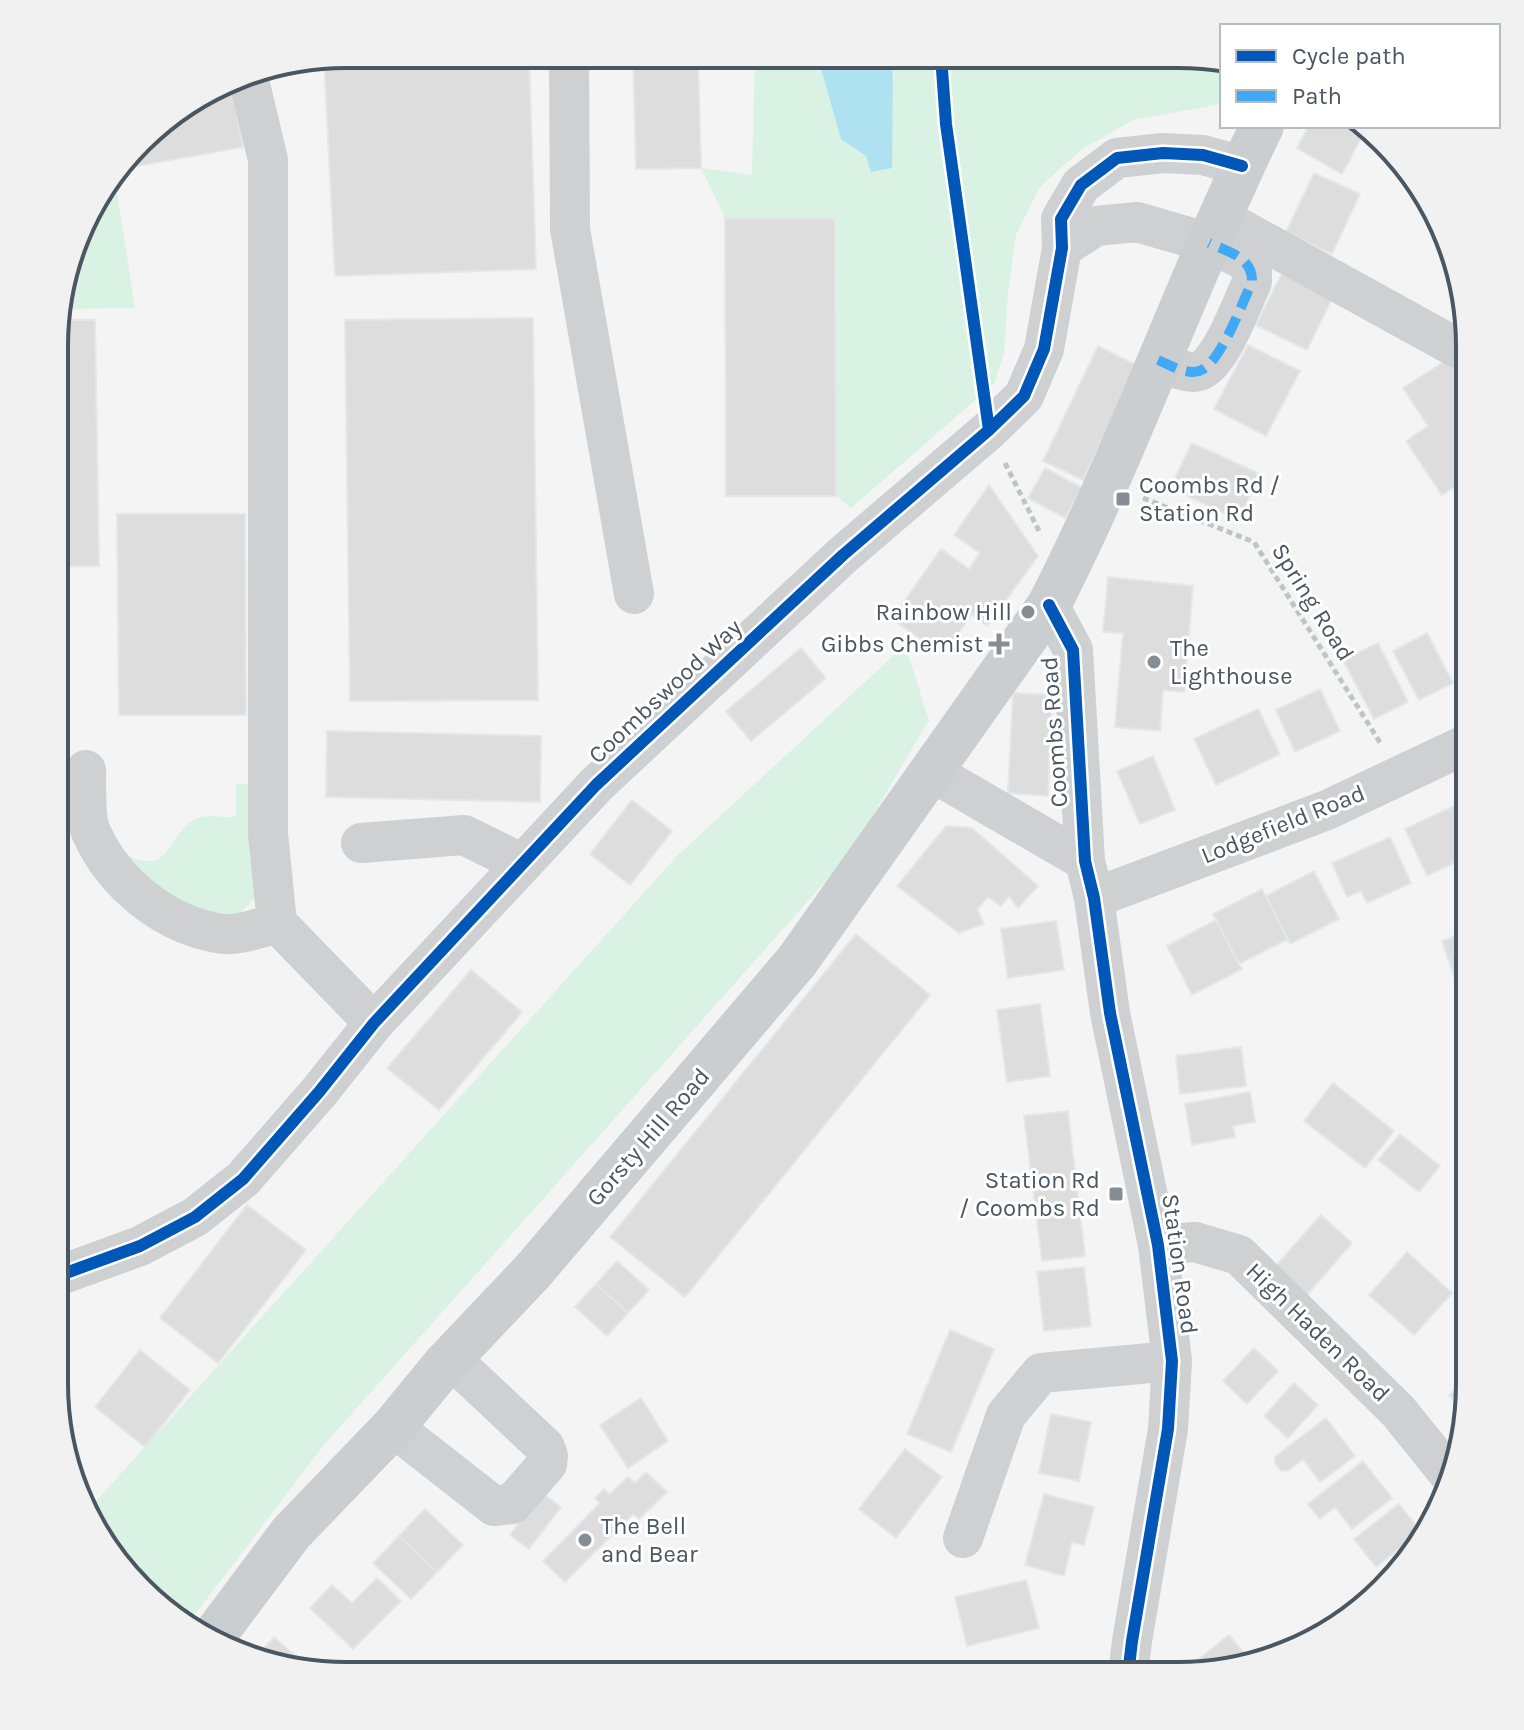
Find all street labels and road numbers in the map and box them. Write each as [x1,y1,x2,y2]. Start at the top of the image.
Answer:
street label: Spring Road [1266,538,1360,666]
street label: Coombswood Way [583,613,747,769]
street label: Coombs Road [1035,656,1073,808]
street label: Lodgefield Road [1197,778,1369,870]
street label: Gorsty Hill Road [581,1062,715,1212]
street label: Station Road [1156,1192,1204,1336]
street label: High Haden Road [1241,1257,1395,1407]

